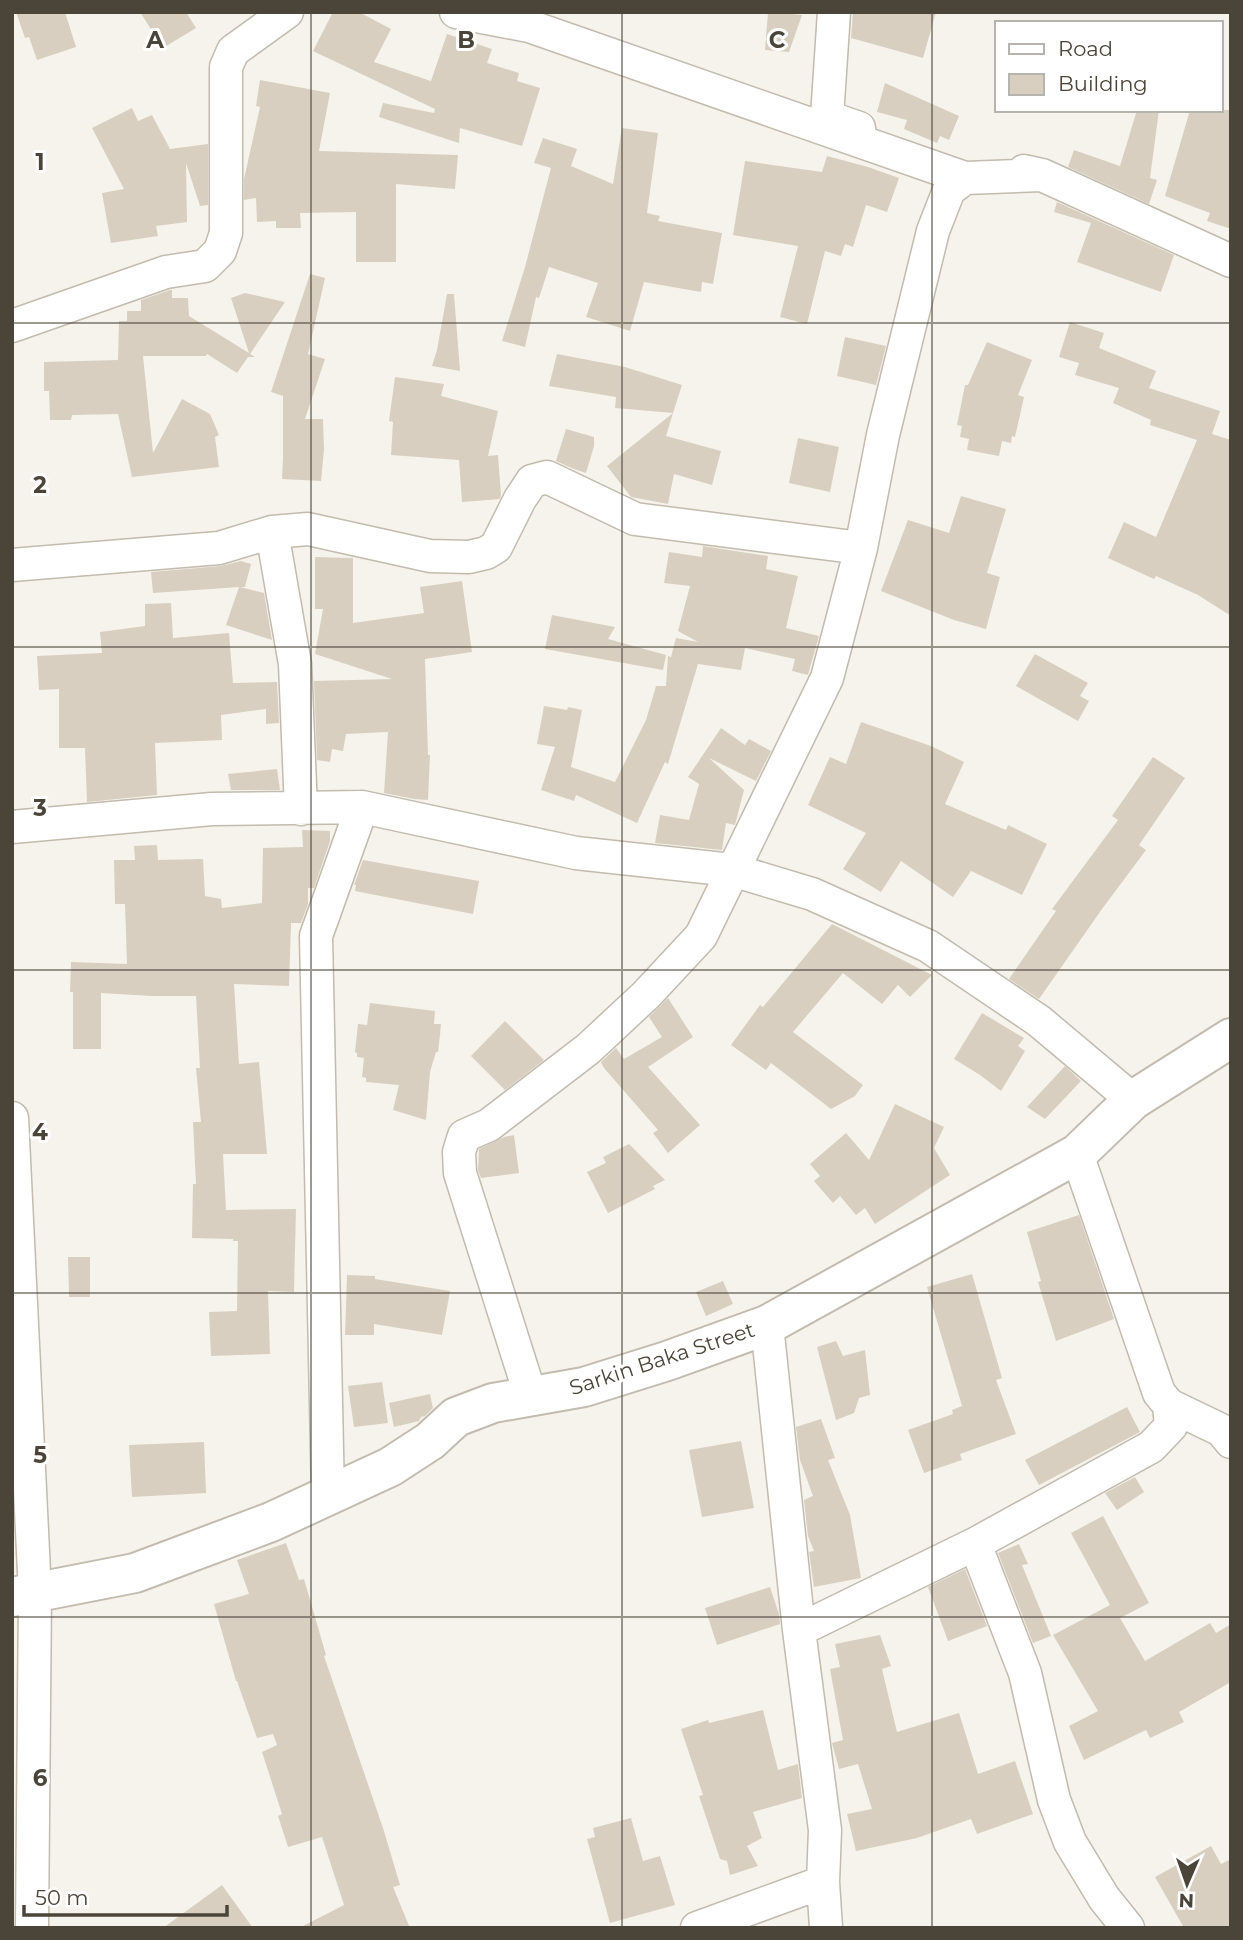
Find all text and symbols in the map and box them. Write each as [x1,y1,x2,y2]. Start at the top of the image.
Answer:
legend [995,21,1222,112]
text: A [145,26,164,54]
text: B [457,26,475,54]
text: C [769,26,786,54]
text: Road [1058,36,1113,61]
text: Building [1058,71,1148,96]
text: 1 [35,148,45,176]
text: 2 [33,471,47,499]
text: 3 [32,794,47,822]
text: 4 [32,1118,48,1146]
street label: Sarkin Baka Street [566,1317,758,1400]
text: 5 [33,1441,47,1469]
text: 6 [33,1764,48,1792]
north arrow [1152,1849,1222,1919]
scale bar [24,1874,228,1918]
text: 50 m [35,1885,89,1910]
text: N [1178,1889,1195,1912]

